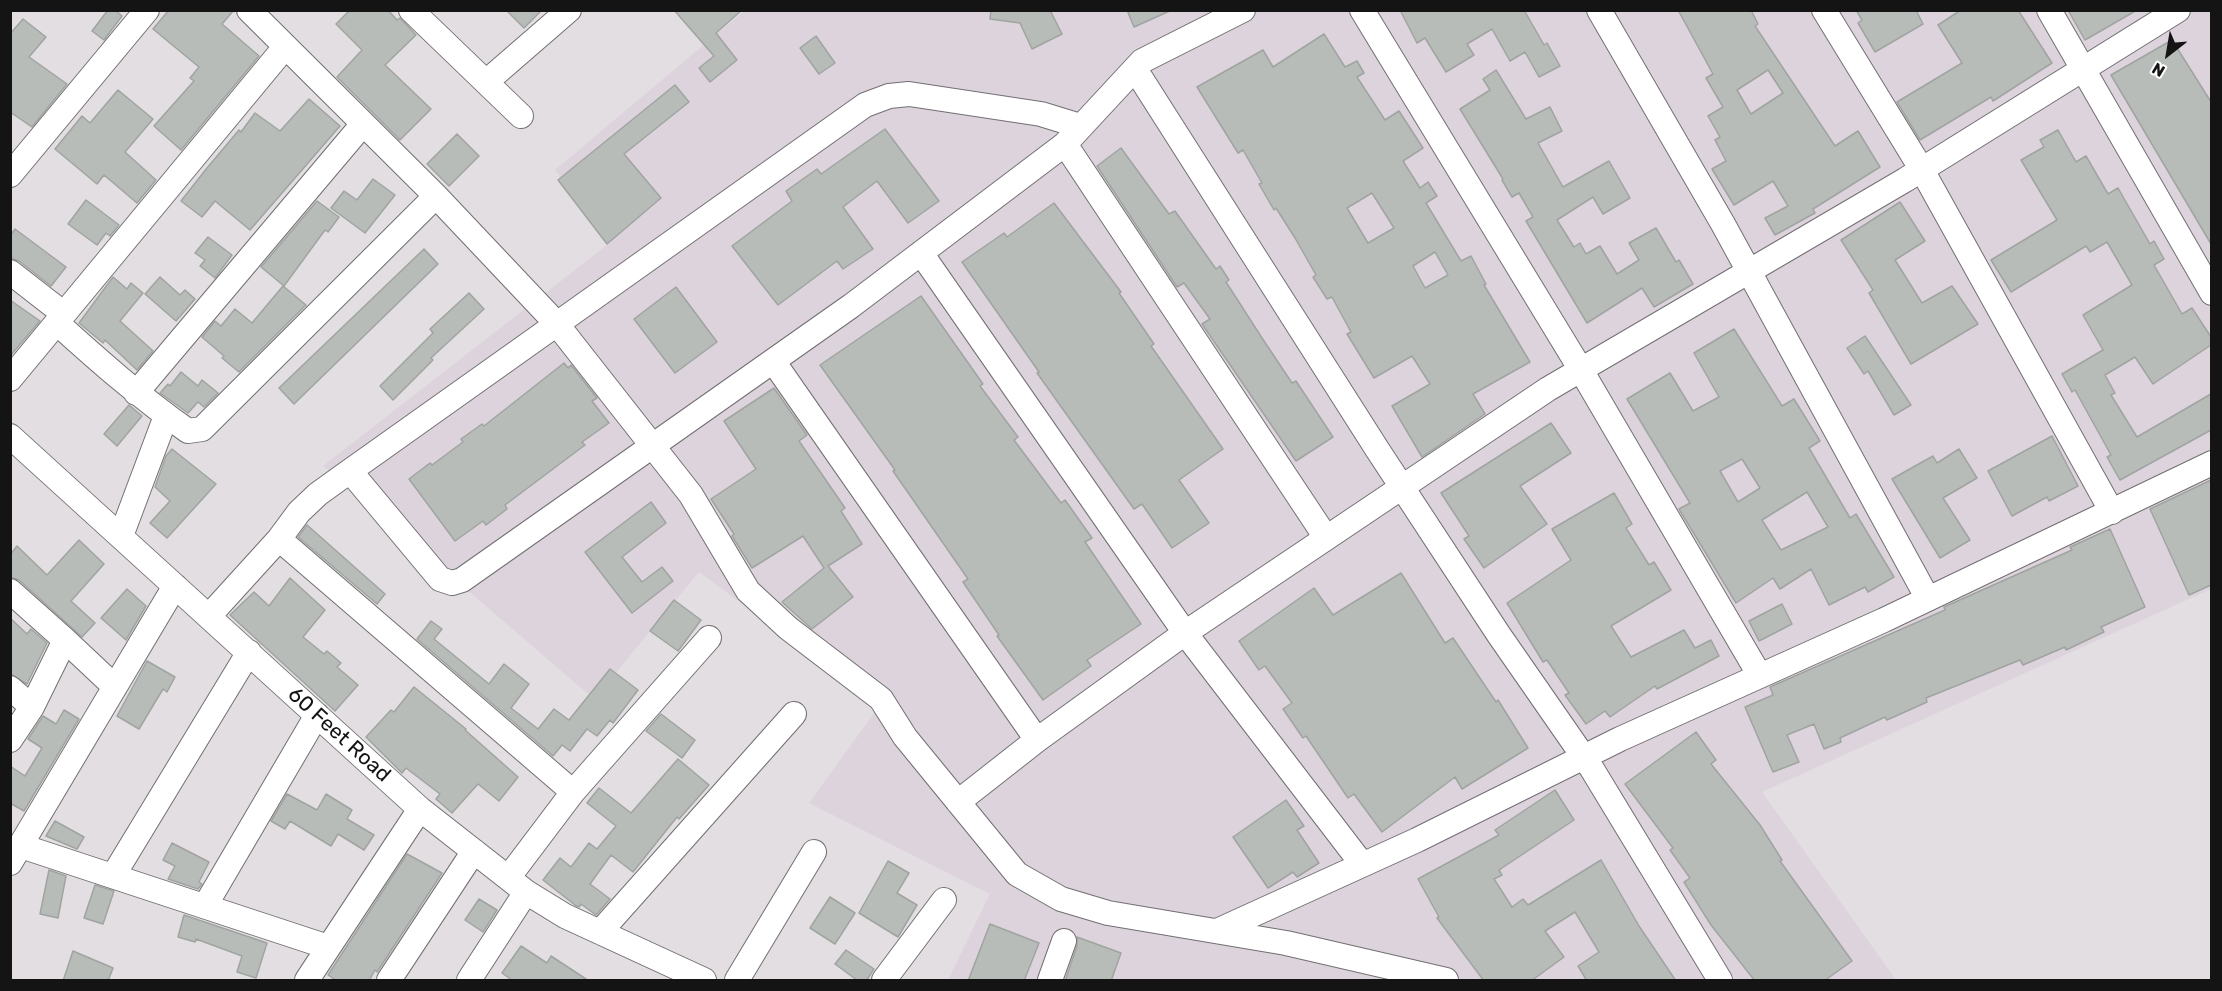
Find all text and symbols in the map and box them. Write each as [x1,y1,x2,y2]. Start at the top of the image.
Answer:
north arrow [2138,24,2198,84]
text: N [2149,59,2168,81]
street label: 60 Feet Road [282,682,396,788]

